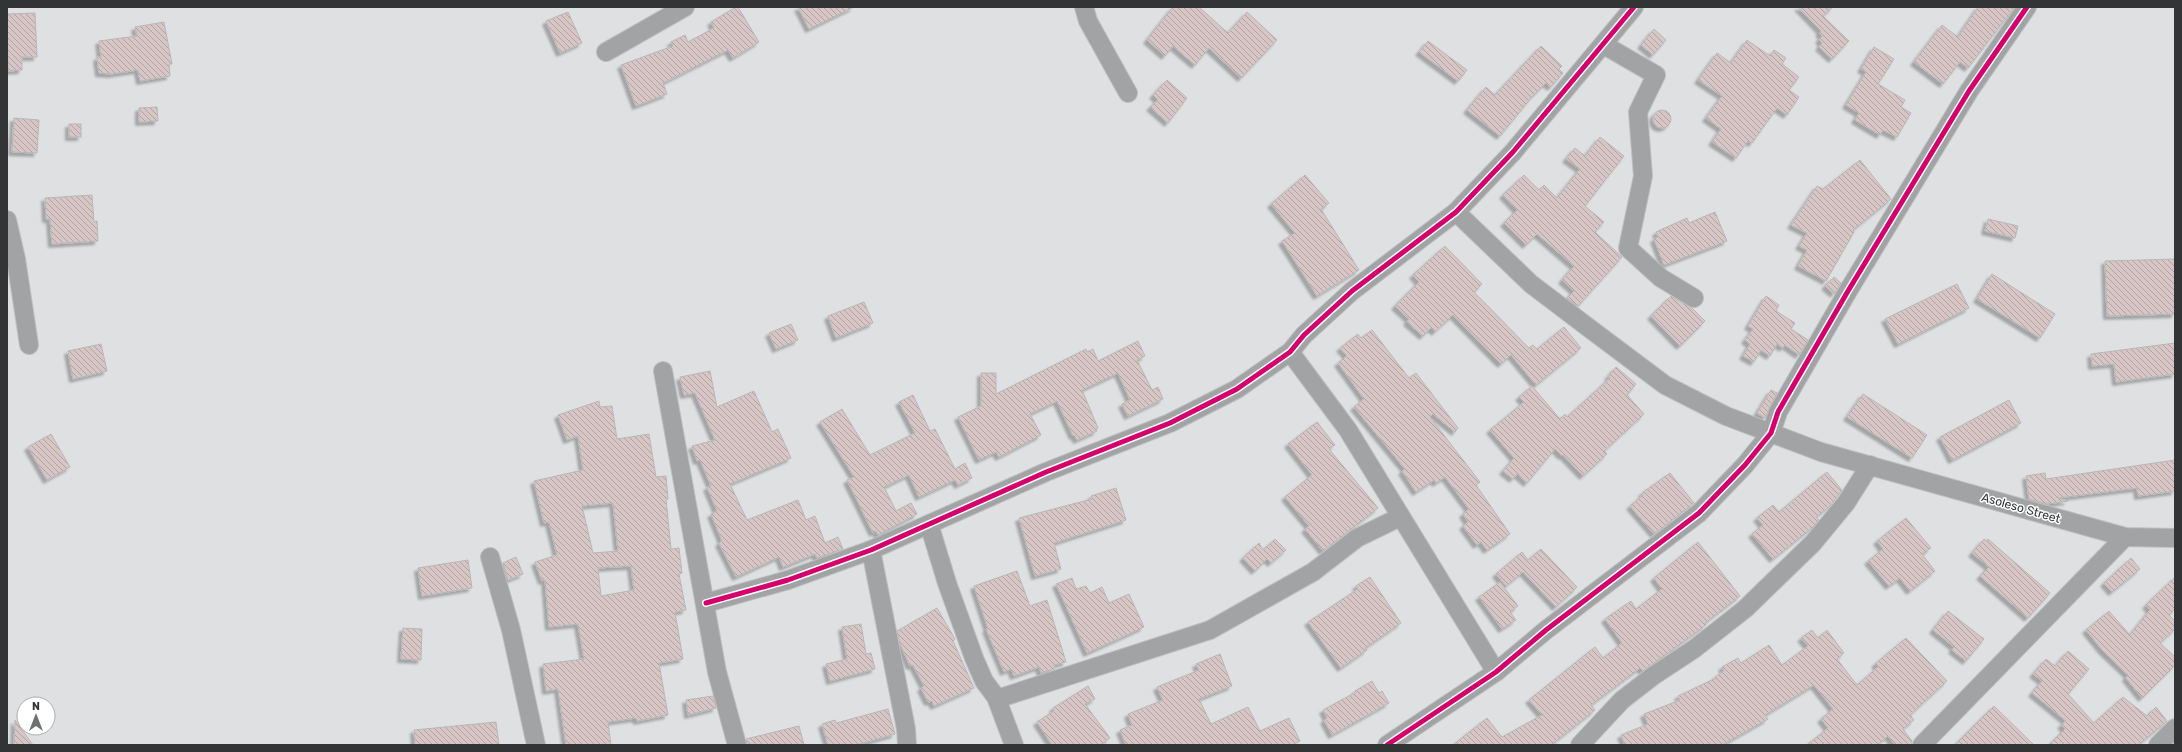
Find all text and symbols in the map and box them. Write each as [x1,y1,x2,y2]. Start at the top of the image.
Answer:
street label: Asoleso Street [1980,490,2062,526]
north arrow [16,696,56,736]
text: N [32,700,40,713]

